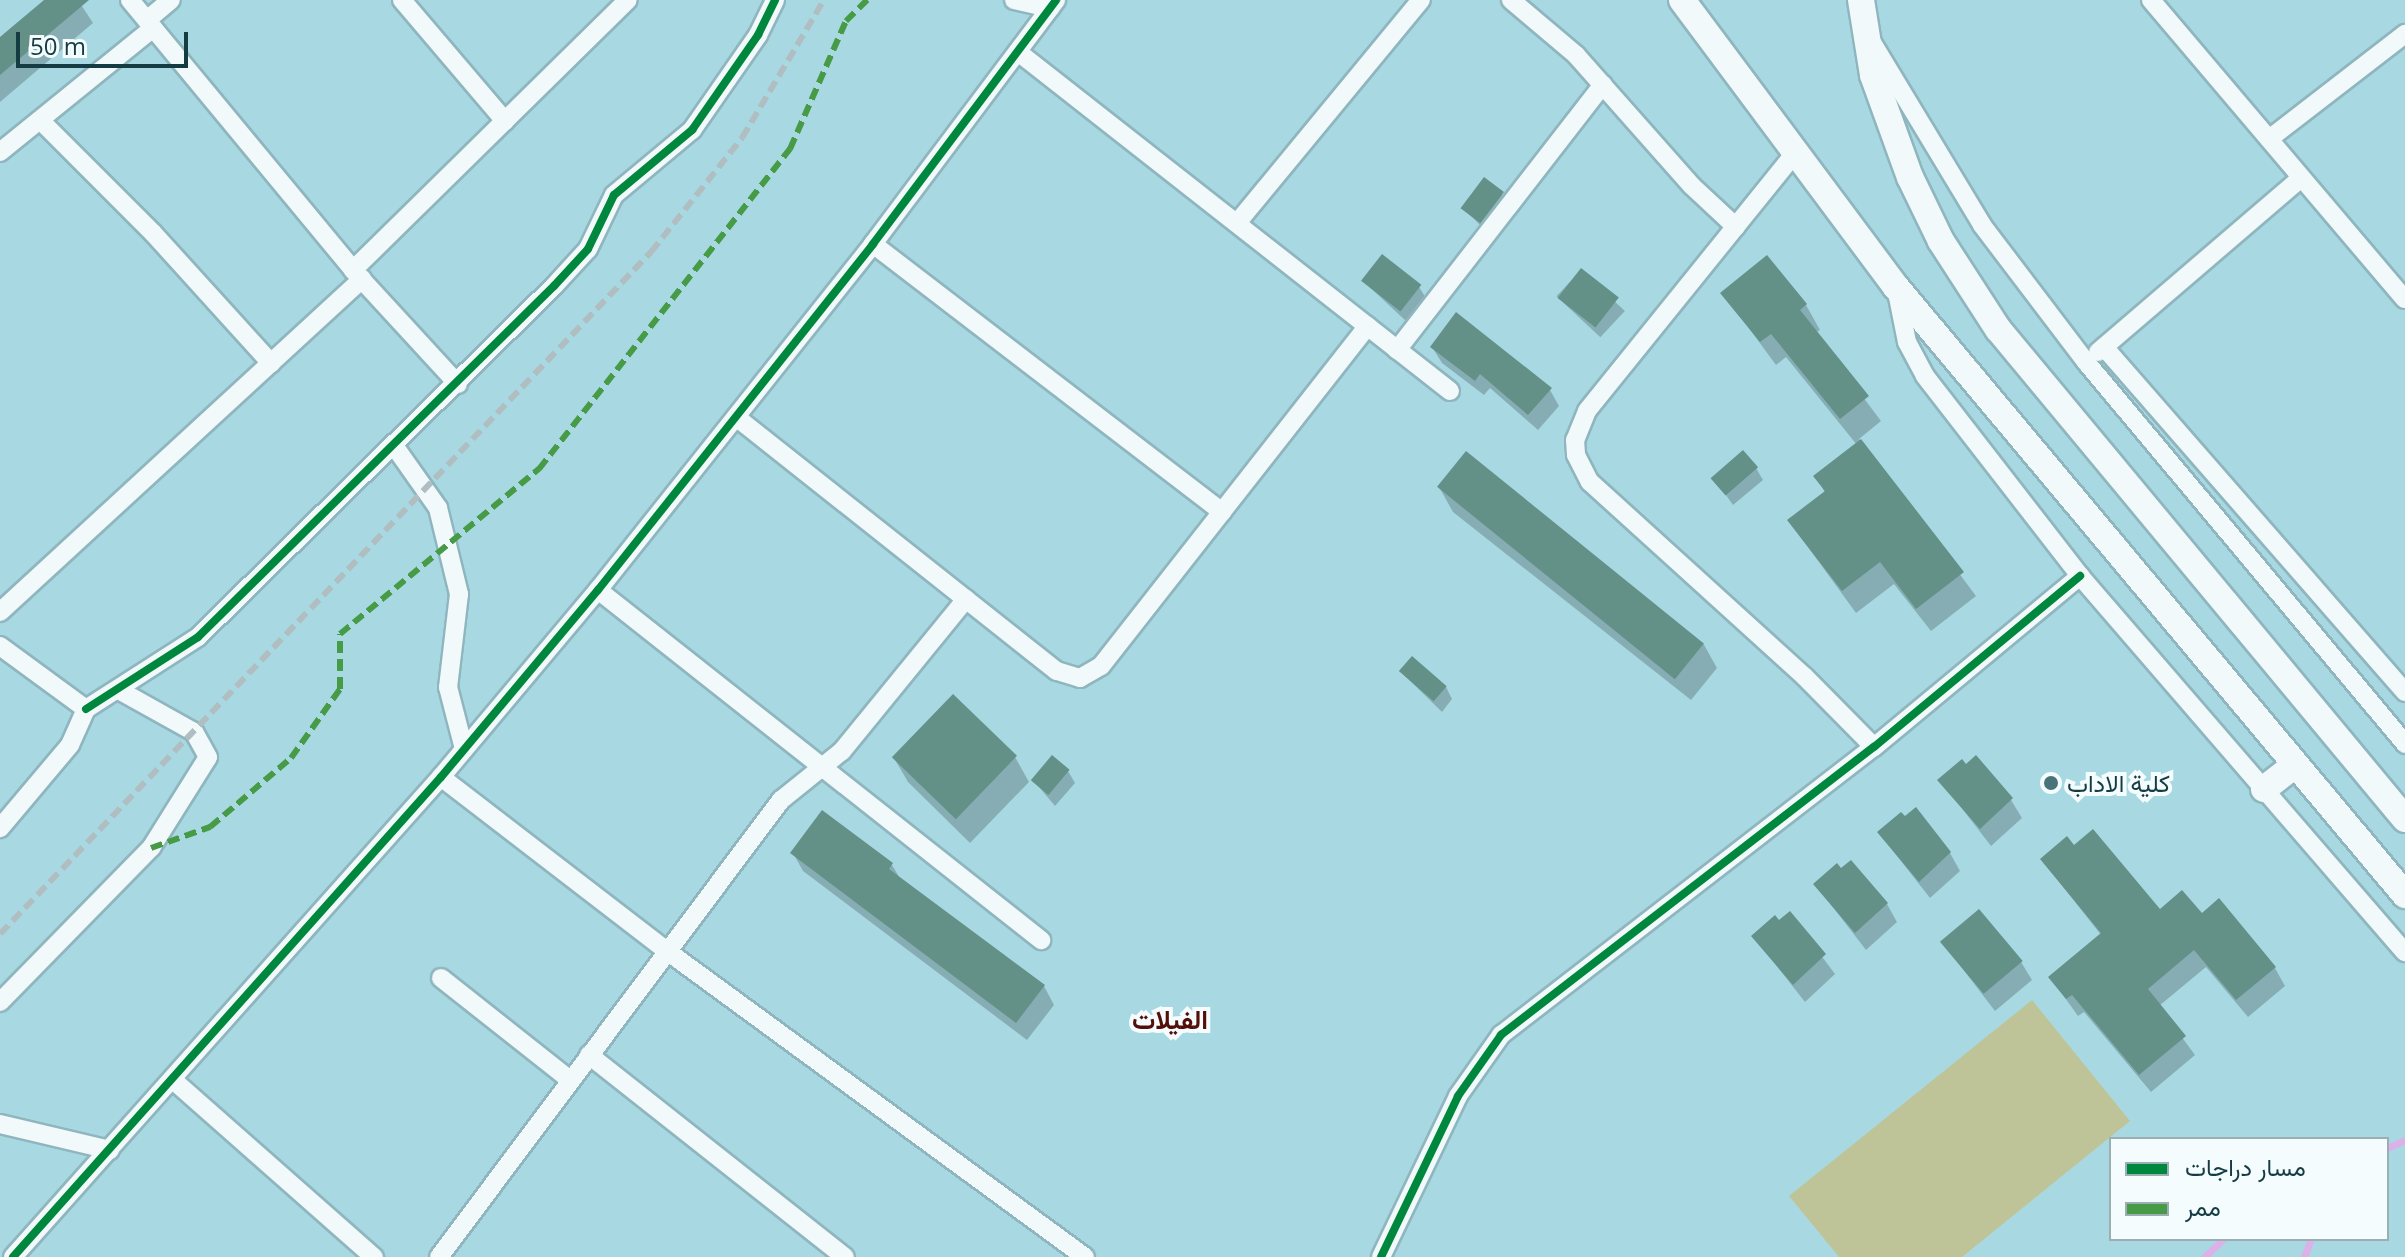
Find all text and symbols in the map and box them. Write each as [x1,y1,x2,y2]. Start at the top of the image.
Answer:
scale bar [20,16,192,66]
text: 50 m [30,29,86,62]
place label: كلية الاداب [2067,769,2170,797]
marker: كلية الاداب [2042,774,2060,792]
district label: الفيلات [1132,1004,1208,1036]
legend [2109,1137,2389,1241]
text: مسار دراجات [2185,1150,2306,1183]
text: ممر [2185,1190,2221,1223]

